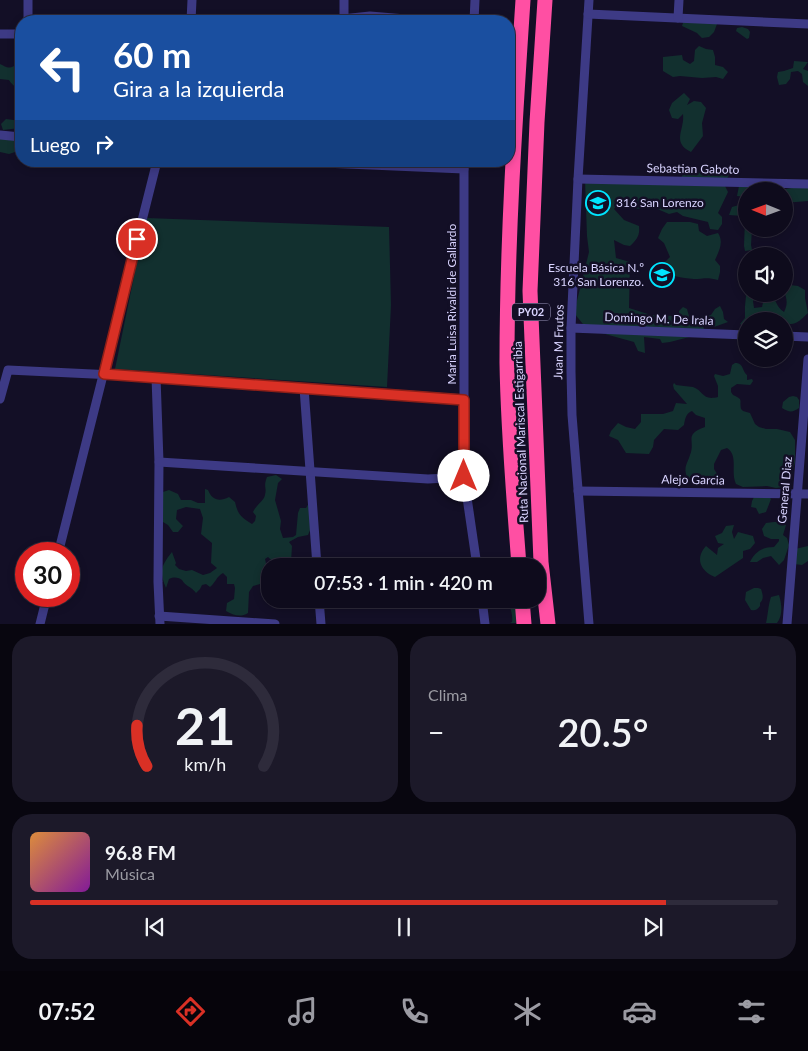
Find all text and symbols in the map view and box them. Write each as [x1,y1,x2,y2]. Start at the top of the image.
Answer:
text: 60 m [113,33,191,75]
icon: left [30,35,95,100]
text: Gira a la izquierda [113,75,284,102]
icon: right [90,130,118,158]
text: Luego [30,133,80,156]
street label: Sebastian Gaboto [646,160,740,177]
north arrow [738,182,792,238]
map controls [738,182,793,367]
school or university icon: 316 San Lorenzo [585,190,611,216]
place label: 316 San Lorenzo [616,195,704,210]
pin [116,218,158,260]
street label: Maria Luisa Rivaldi de Gallardo [444,223,459,384]
icon: arrive [123,225,151,253]
button: sound [738,247,793,302]
place label: Escuela Básica N.º 316 San Lorenzo. [548,260,644,289]
school or university icon: Escuela Básica N.º 316 San Lorenzo. [649,262,675,288]
road number: PY02 [512,304,550,320]
street label: Juan M Frutos [550,304,567,380]
street label: Domingo M. De Irala [604,309,714,328]
button: layers [738,312,793,367]
street label: Ruta Nacional Mariscal Estigarribia [510,341,531,523]
position arrow [437,449,489,501]
street label: General Diaz [774,455,795,524]
street label: Alejo Garcia [661,471,725,488]
speed limit sign: 30 [15,542,80,607]
text: 07:53 · 1 min · 420 m [314,571,493,594]
text: Clima [428,685,467,704]
text: 21 [175,694,235,756]
text: 20.5° [558,709,648,755]
text: − [428,715,444,749]
text: + [762,715,778,749]
text: km/h [184,753,226,775]
text: 96.8 FM [105,841,176,864]
text: Música [105,864,155,883]
icon: previous [141,913,169,941]
icon: pause [390,913,418,941]
icon: next [639,913,667,941]
icon: directions [173,994,208,1029]
icon: music [285,994,320,1029]
icon: phone [397,994,432,1029]
icon: climate [510,994,545,1029]
icon: car [622,994,657,1029]
icon: filters [734,994,769,1029]
text: 07:52 [39,998,95,1025]

